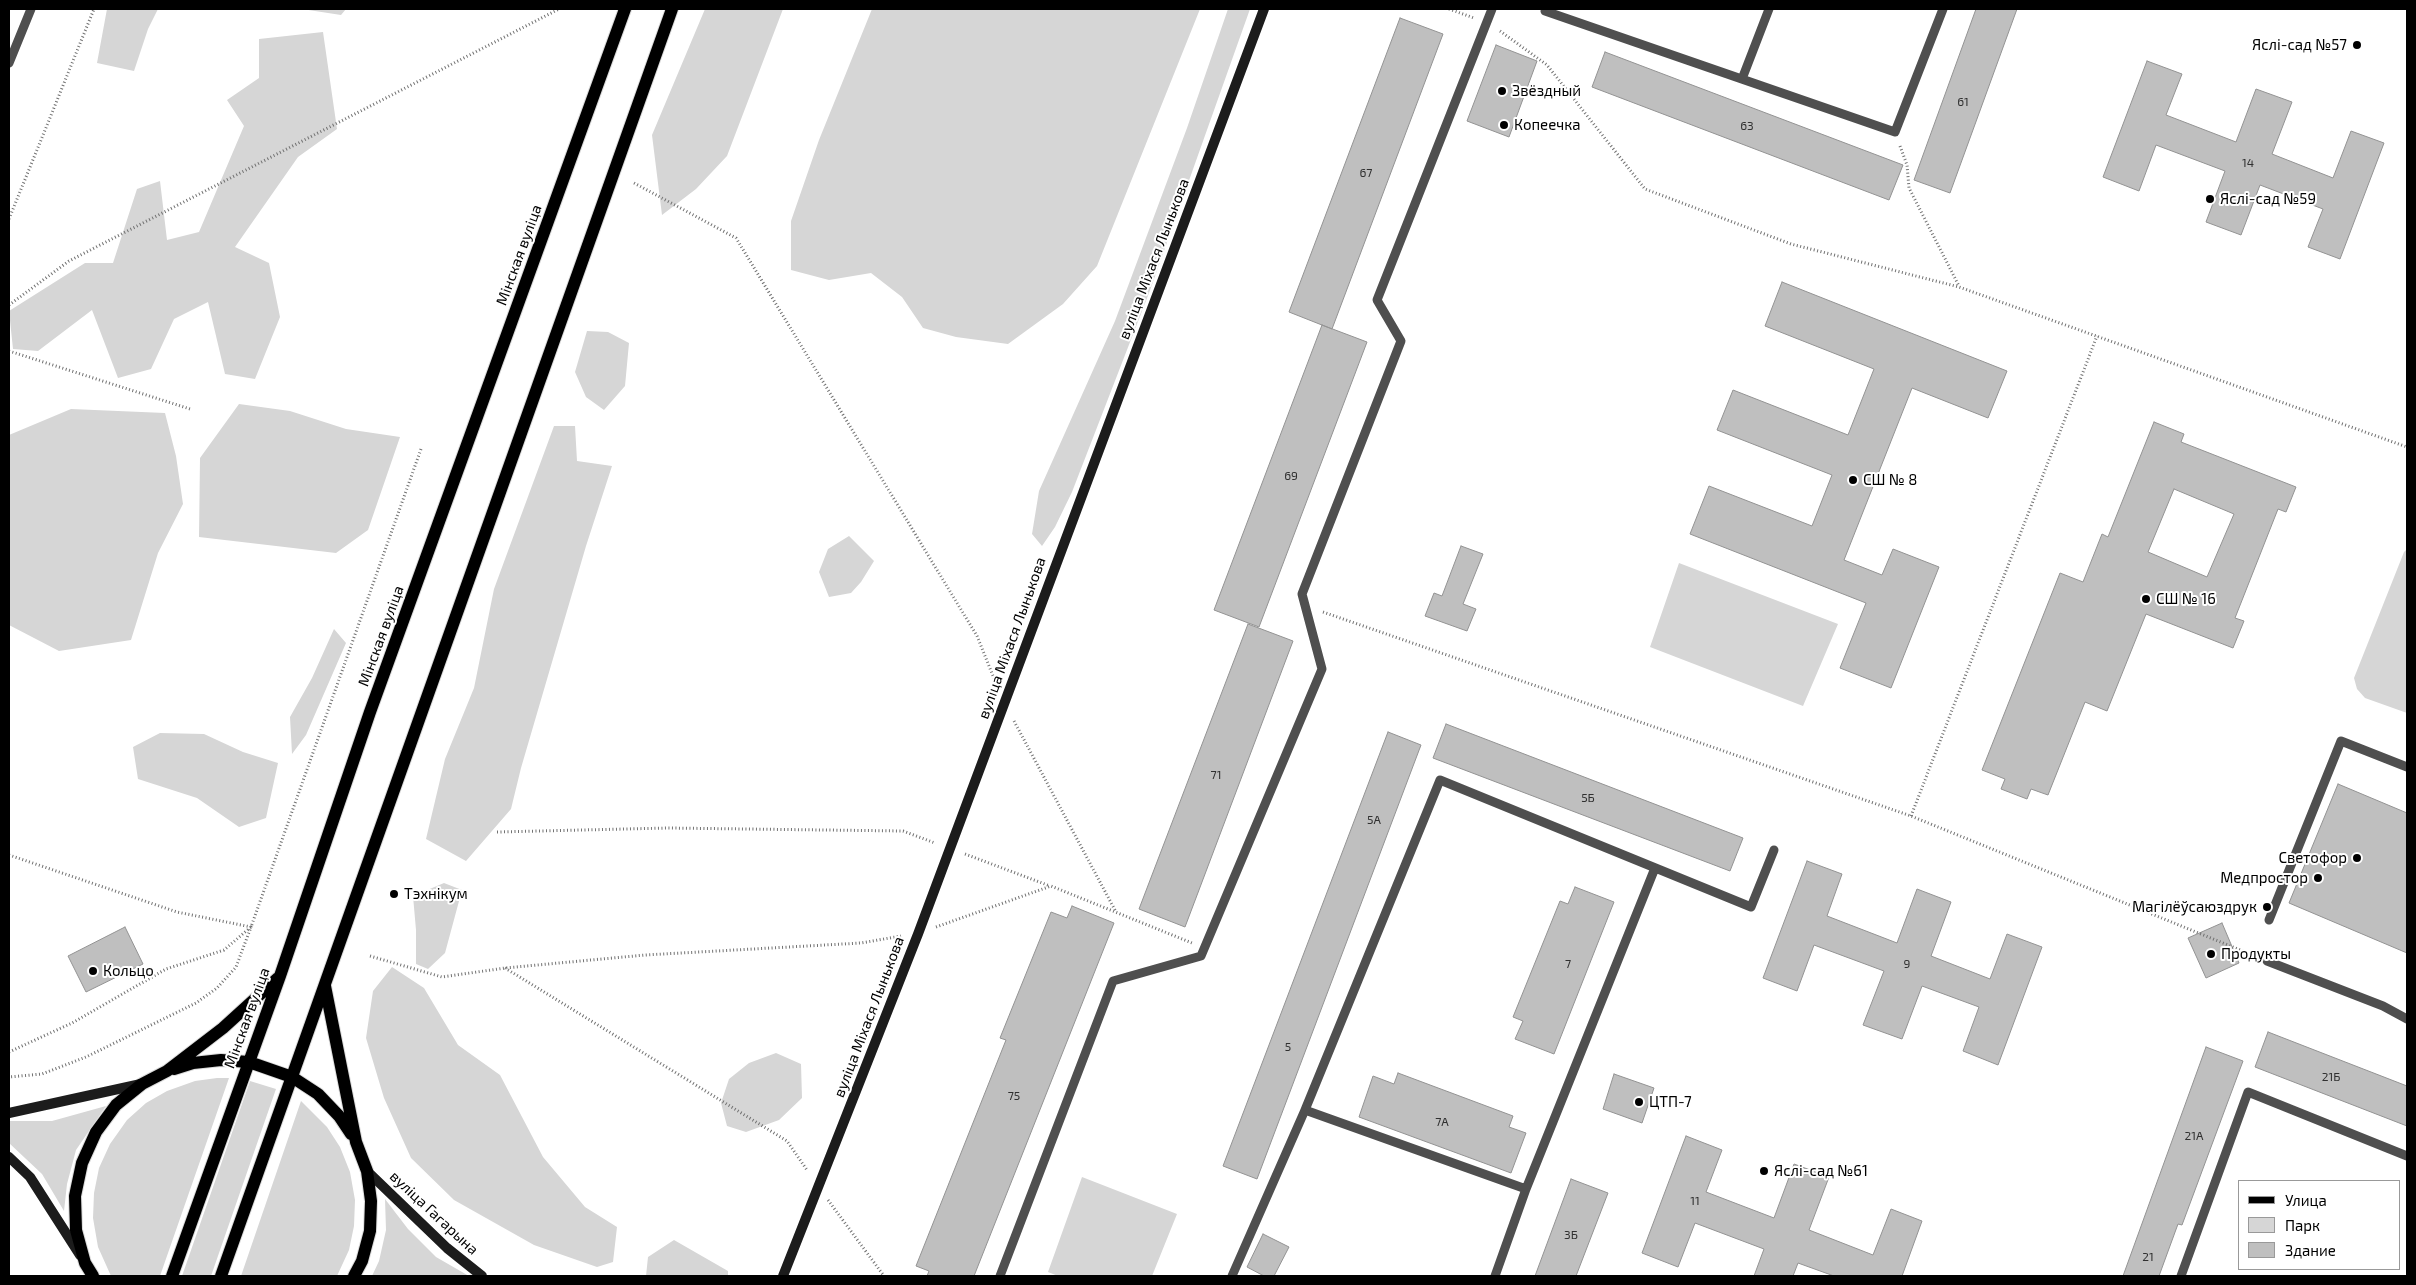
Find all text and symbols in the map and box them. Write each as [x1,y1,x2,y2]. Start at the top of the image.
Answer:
place label: Яслі-сад №57 [2252,36,2347,54]
marker: Яслі-сад №57 [2351,39,2363,51]
place label: Звёздный [1512,82,1581,100]
marker: Звёздный [1496,85,1508,97]
house number: 61 [1957,95,1969,109]
place label: Копеечка [1514,116,1581,134]
marker: Копеечка [1498,119,1510,131]
house number: 63 [1740,119,1754,133]
house number: 14 [2242,156,2254,170]
house number: 67 [1359,166,1373,180]
street label: вуліца Міхася Лынькова [1115,176,1193,342]
place label: Яслі-сад №59 [2220,190,2316,208]
marker: Яслі-сад №59 [2204,193,2216,205]
street label: Мінская вуліца [492,202,546,308]
house number: 69 [1284,469,1298,483]
place label: СШ № 8 [1863,471,1917,489]
marker: СШ № 8 [1847,474,1859,486]
street label: вуліца Міхася Лынькова [974,555,1050,721]
street label: Мінская вуліца [354,583,408,689]
place label: СШ № 16 [2156,590,2216,608]
marker: СШ № 16 [2140,593,2152,605]
house number: 71 [1211,768,1221,782]
house number: 5Б [1581,791,1595,805]
house number: 5А [1367,813,1381,827]
place label: Светофор [2278,849,2347,867]
marker: Светофор [2351,852,2363,864]
place label: Медпростор [2220,869,2308,887]
marker: Медпростор [2312,872,2324,884]
place label: Тэхнікум [404,885,468,903]
marker: Тэхнікум [388,888,400,900]
place label: Магілёўсаюздрук [2132,898,2257,916]
marker: Магілёўсаюздрук [2261,901,2273,913]
street label: вуліца Міхася Лынькова [830,934,908,1100]
place label: Продукты [2221,945,2291,963]
marker: Продукты [2205,948,2217,960]
house number: 7 [1565,957,1571,971]
house number: 9 [1904,957,1910,971]
place label: Кольцо [103,962,154,980]
marker: Кольцо [87,965,99,977]
street label: Мінская вуліца [220,965,274,1071]
house number: 5 [1285,1040,1291,1054]
house number: 21Б [2322,1070,2340,1084]
house number: 75 [1008,1089,1020,1103]
place label: ЦТП-7 [1649,1093,1692,1111]
marker: ЦТП-7 [1633,1096,1645,1108]
house number: 7А [1435,1115,1449,1129]
house number: 21А [2185,1129,2203,1143]
place label: Яслі-сад №61 [1774,1162,1868,1180]
marker: Яслі-сад №61 [1758,1165,1770,1177]
street label: вуліца Гагарына [386,1167,482,1259]
legend [2238,1180,2401,1270]
text: Улица [2285,1191,2327,1209]
house number: 11 [1690,1194,1700,1208]
text: Парк [2285,1216,2320,1234]
house number: 3Б [1564,1228,1578,1242]
text: Здание [2285,1241,2336,1259]
house number: 21 [2142,1250,2154,1264]

